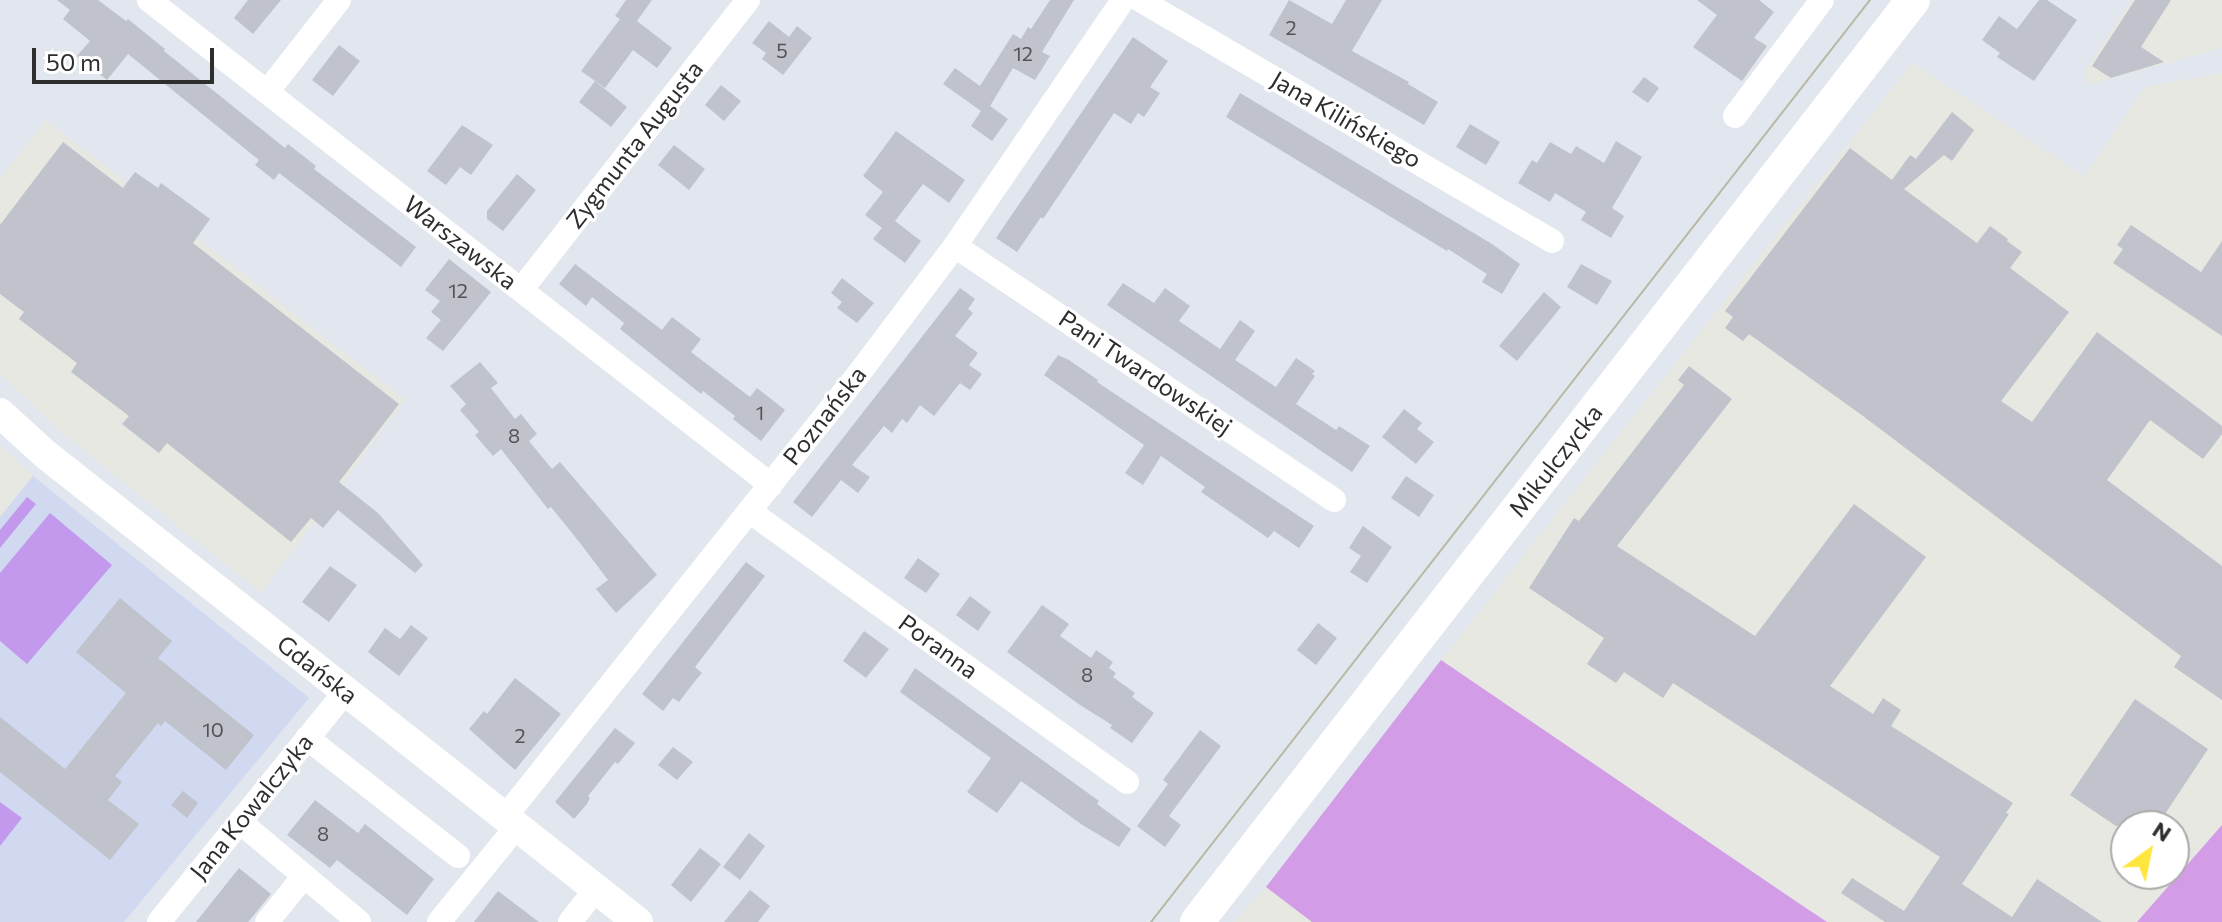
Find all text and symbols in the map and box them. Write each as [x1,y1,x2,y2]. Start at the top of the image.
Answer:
house number: 2 [1285,16,1297,40]
scale bar [36,32,218,82]
house number: 5 [776,39,788,63]
house number: 12 [1013,42,1033,66]
text: 50 m [46,47,101,76]
street label: Zygmunta Augusta [561,55,709,235]
street label: Jana Kilińskiego [1266,65,1426,175]
street label: Warszawska [398,190,522,296]
house number: 12 [448,279,468,303]
street label: Pani Twardowskiej [1053,304,1237,442]
street label: Poznańska [778,361,872,471]
street label: Mikulczycka [1503,399,1609,523]
house number: 1 [756,401,764,425]
house number: 8 [508,424,520,448]
street label: Poranna [893,609,983,685]
street label: Gdańska [271,630,363,710]
house number: 8 [1081,663,1093,687]
house number: 10 [202,718,224,742]
house number: 2 [514,724,526,748]
street label: Jana Kowalczyka [184,728,320,886]
north arrow [2110,810,2190,890]
text: N [2148,815,2177,847]
house number: 8 [317,822,329,846]

